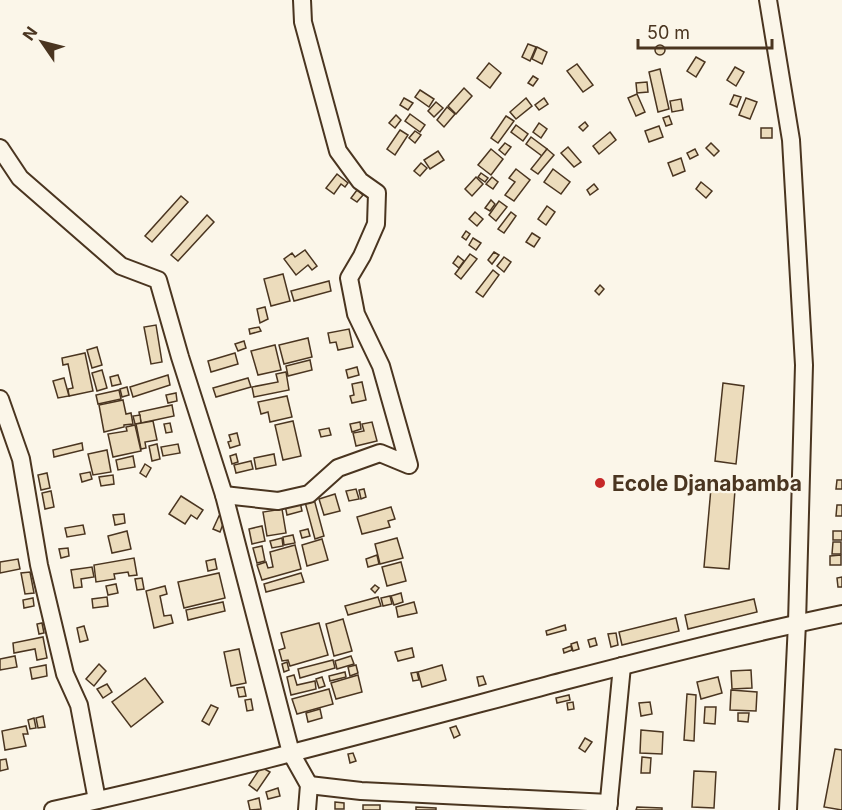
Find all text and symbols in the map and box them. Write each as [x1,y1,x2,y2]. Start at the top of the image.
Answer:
north arrow [12,12,72,72]
scale bar [638,12,772,50]
text: 50 m [647,22,690,43]
text: N [18,23,41,44]
place label: Ecole Djanabamba [612,471,802,496]
marker: Ecole Djanabamba [593,476,607,490]

